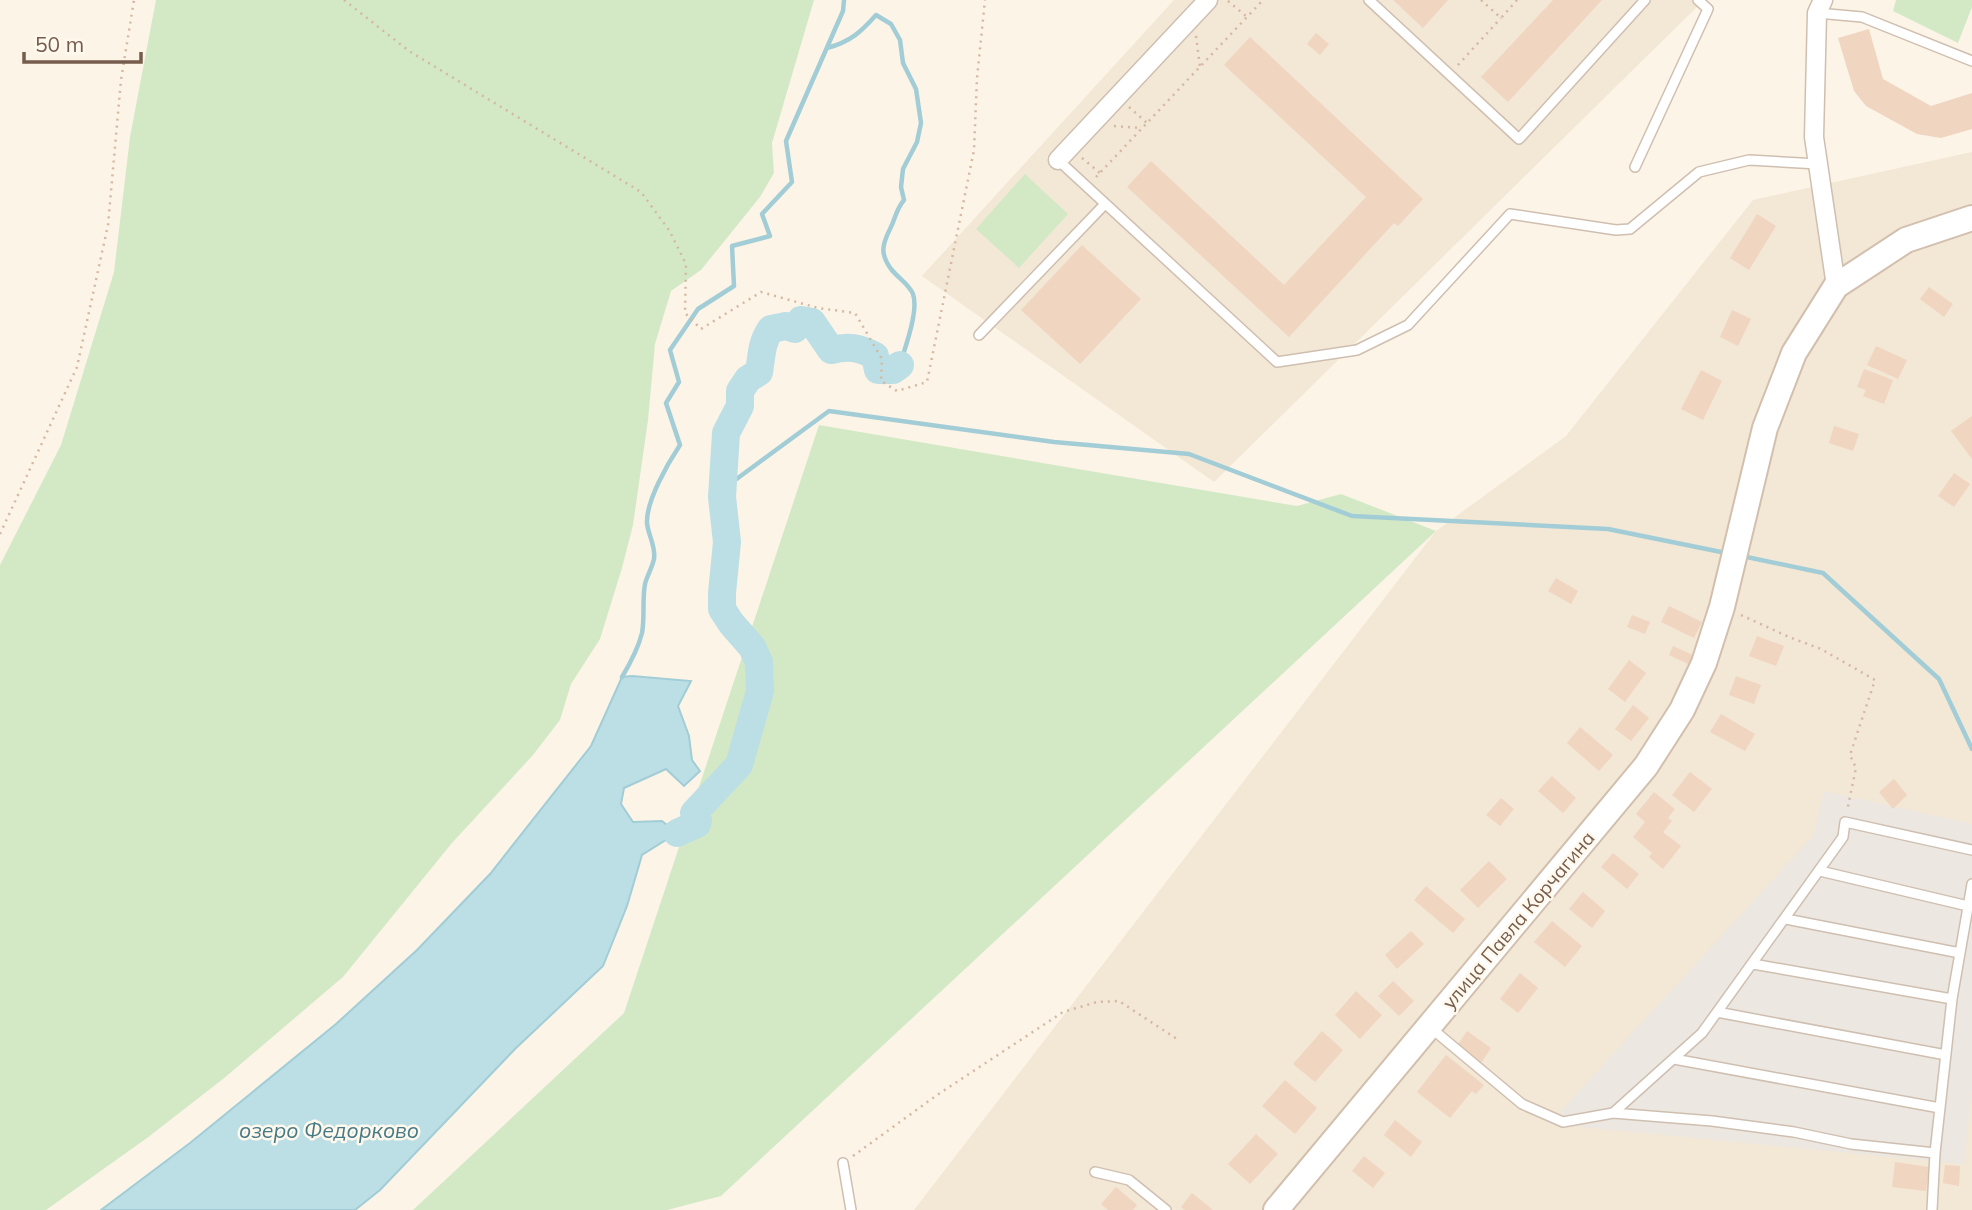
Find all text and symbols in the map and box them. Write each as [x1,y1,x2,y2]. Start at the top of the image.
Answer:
scale bar [24,21,142,65]
text: 50 m [35,31,84,57]
street label: улица Павла Корчагина [1437,826,1599,1014]
water label: озеро Федорково [239,1117,419,1143]

